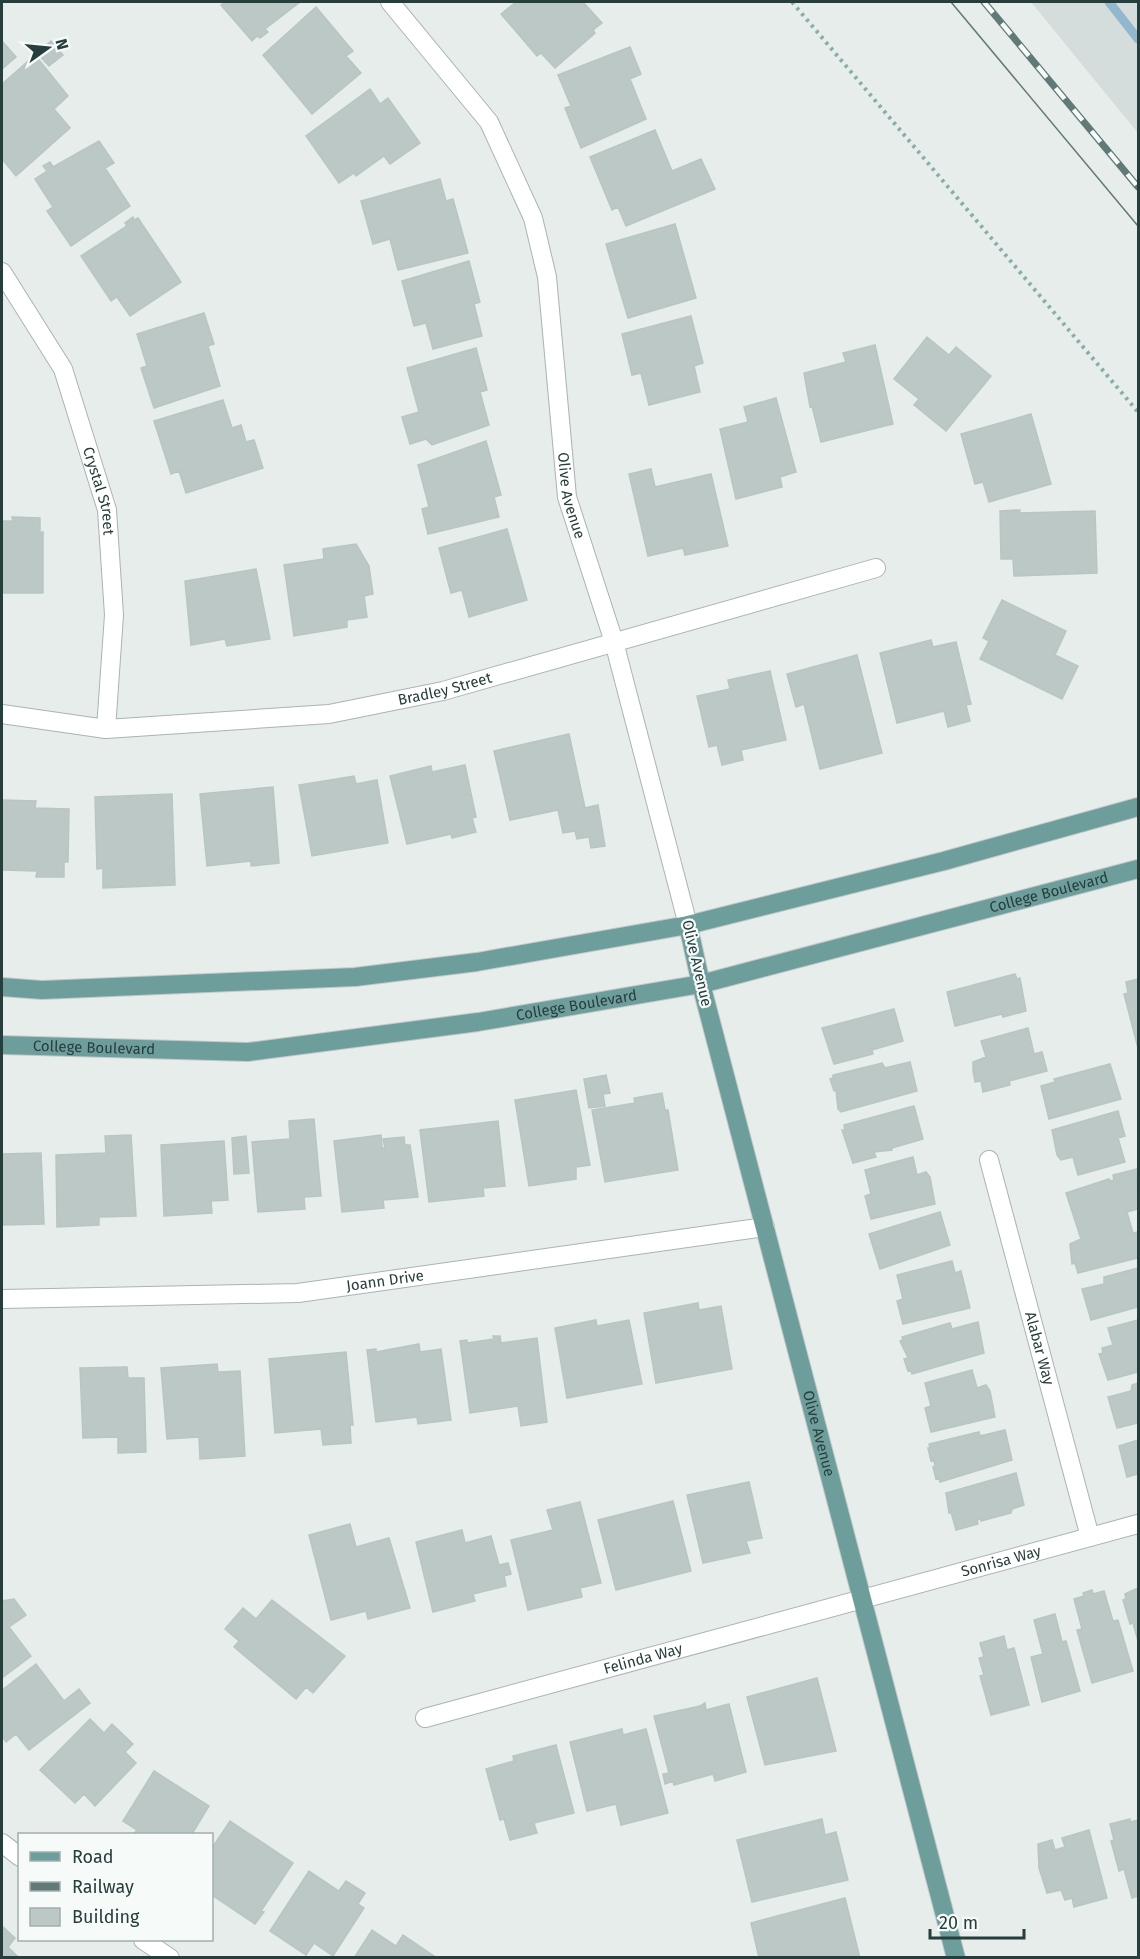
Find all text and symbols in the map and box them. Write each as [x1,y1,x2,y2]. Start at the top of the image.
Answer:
north arrow [18,18,78,78]
text: N [51,37,73,52]
street label: Crystal Street [79,445,118,536]
street label: Olive Avenue [554,451,589,541]
street label: Bradley Street [396,668,494,709]
street label: College Boulevard [987,868,1110,917]
street label: Olive Avenue [678,918,716,1008]
street label: College Boulevard [515,986,638,1024]
street label: College Boulevard [33,1037,155,1058]
street label: Joann Drive [345,1266,425,1295]
street label: Alabar Way [1021,1310,1058,1388]
street label: Olive Avenue [799,1388,839,1478]
street label: Sonrisa Way [959,1542,1044,1581]
street label: Felinda Way [602,1639,685,1678]
legend [18,1833,213,1941]
text: Road [72,1846,114,1868]
text: Railway [72,1876,134,1898]
scale bar [930,1902,1024,1940]
text: Building [72,1906,140,1928]
text: 20 m [939,1912,978,1934]

